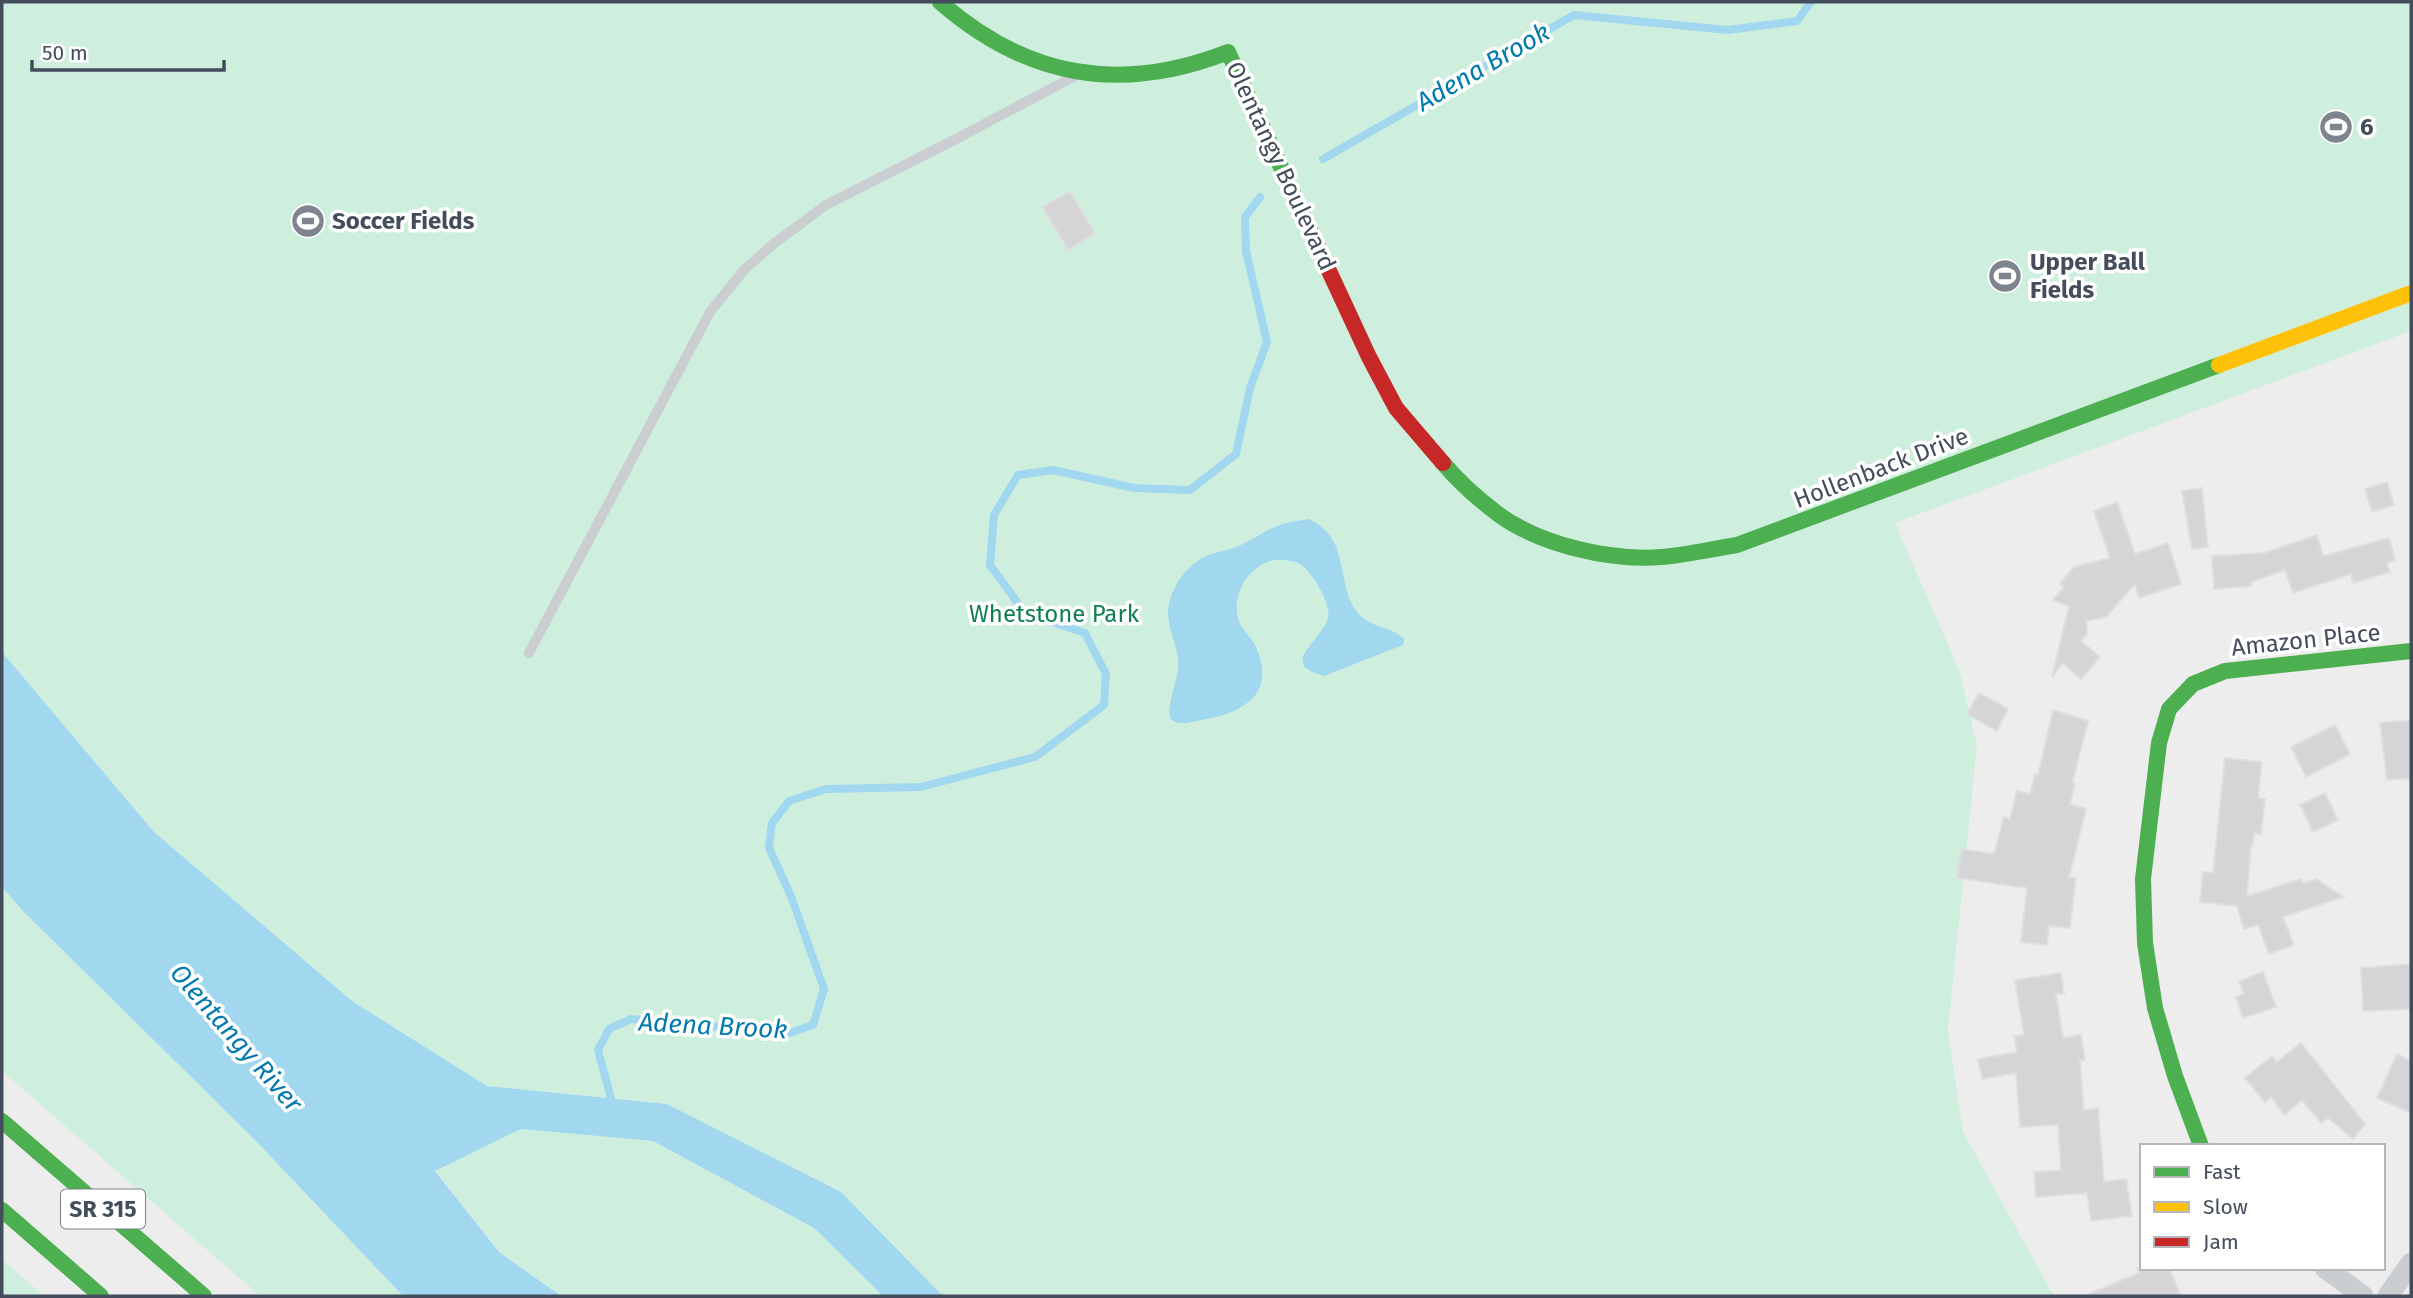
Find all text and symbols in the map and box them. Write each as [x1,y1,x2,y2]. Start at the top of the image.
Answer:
water label: Adena Brook [1410,16,1555,118]
scale bar [32,28,224,72]
text: 50 m [42,40,88,66]
street label: Olentangy Boulevard [1220,57,1342,275]
sports icon: 6 [2317,108,2355,146]
place label: 6 [2360,113,2374,141]
sports icon: Soccer Fields [289,202,327,240]
place label: Soccer Fields [332,207,475,235]
place label: Upper Ball Fields [2030,248,2146,304]
sports icon: Upper Ball Fields [1986,257,2024,295]
street label: Hollenback Drive [1790,422,1972,514]
park label: Whetstone Park [969,600,1140,628]
street label: Amazon Place [2230,618,2382,662]
water label: Olentangy River [163,958,309,1119]
water label: Adena Brook [637,1007,788,1045]
legend [2140,1144,2385,1270]
text: Fast [2203,1159,2241,1185]
road number: SR 315 [61,1190,145,1228]
text: Slow [2203,1194,2248,1220]
text: Jam [2203,1229,2239,1255]

